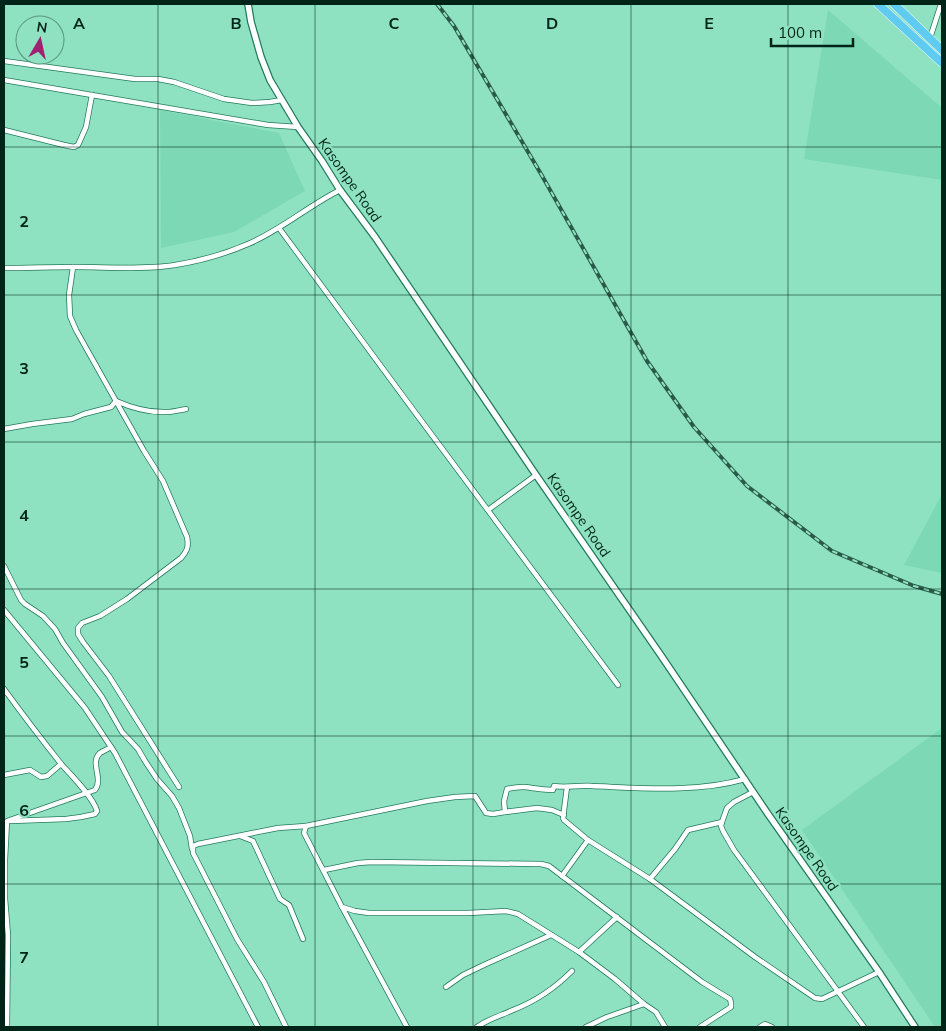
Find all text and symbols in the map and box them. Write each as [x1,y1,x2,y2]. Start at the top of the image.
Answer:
text: A [73,13,85,33]
text: B [230,13,242,33]
text: C [389,13,400,33]
text: D [546,13,558,33]
text: E [704,13,714,33]
north arrow [15,15,65,65]
scale bar [771,15,854,47]
text: N [35,17,49,37]
text: 100 m [778,23,822,42]
street label: Kasompe Road [314,134,386,226]
text: 2 [19,211,29,231]
text: 3 [19,358,29,378]
street label: Kasompe Road [543,469,615,561]
text: 4 [19,505,29,525]
text: 5 [19,652,29,672]
text: 6 [19,800,29,820]
street label: Kasompe Road [771,803,843,895]
text: 7 [19,947,29,967]

